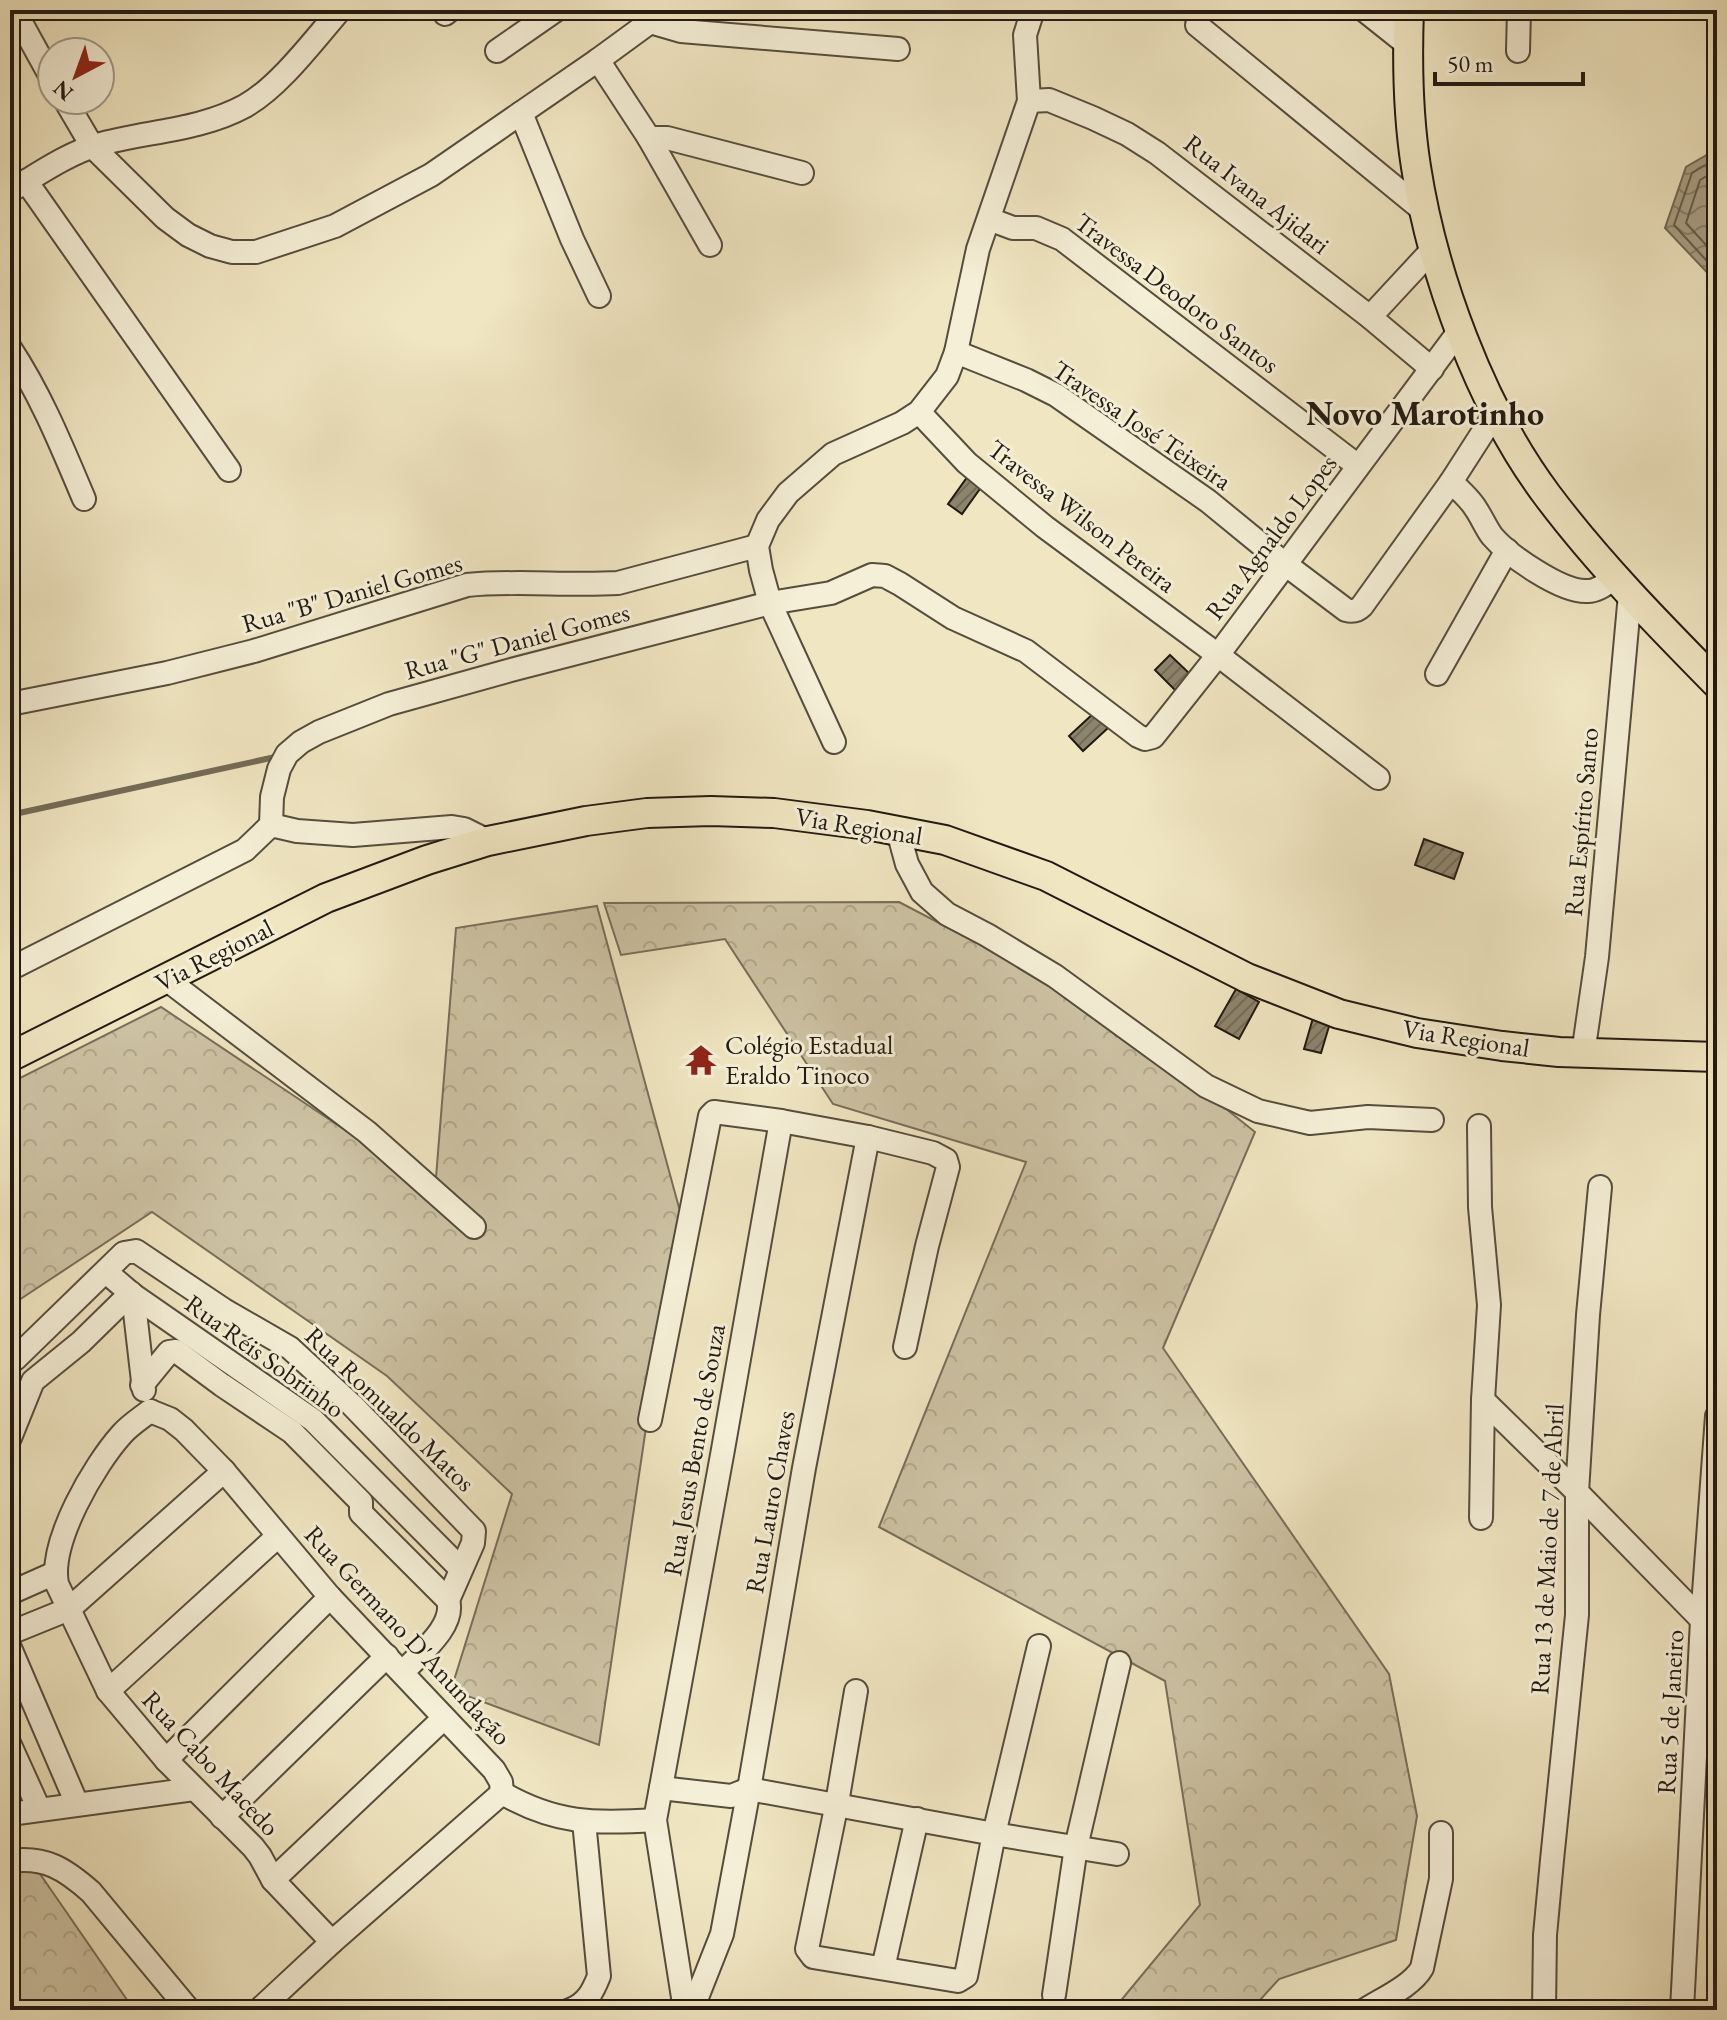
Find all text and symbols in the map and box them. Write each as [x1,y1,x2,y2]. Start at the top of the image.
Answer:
north arrow [36,36,116,116]
scale bar [1435,36,1583,86]
text: 50 m [1447,48,1494,79]
text: N [47,74,79,108]
street label: Rua Ivana Ajidari [1177,126,1337,262]
street label: Travessa Deodoro Santos [1068,205,1286,381]
street label: Travessa José Teixeira [1046,352,1239,498]
district label: Novo Marotinho [1306,391,1544,435]
street label: Travessa Wilson Pereira [981,432,1184,601]
street label: Rua Agnaldo Lopes [1198,447,1344,627]
street label: Rua "B" Daniel Gomes [238,545,466,641]
street label: Rua "G" Daniel Gomes [401,595,633,687]
street label: Rua Espírito Santo [1556,726,1606,918]
street label: Via Regional [793,799,925,853]
street label: Via Regional [149,911,279,999]
street label: Via Regional [1400,1011,1532,1065]
place label: Colégio Estadual Eraldo Tinoco [725,1028,893,1092]
temple icon: Colégio Estadual Eraldo Tinoco [684,1043,718,1077]
street label: Rua Réis Sobrinho [178,1286,352,1426]
street label: Rua Romualdo Matos [298,1319,482,1499]
street label: Rua Jesus Bento de Souza [655,1321,733,1579]
street label: Rua 13 de Maio de 7 de Abril [1522,1403,1572,1695]
street label: Rua Lauro Chaves [737,1408,803,1596]
street label: Rua Germano D'Anundação [297,1518,519,1752]
street label: Rua 5 de Janeiro [1649,1629,1691,1795]
street label: Rua Cabo Macedo [135,1683,287,1843]

